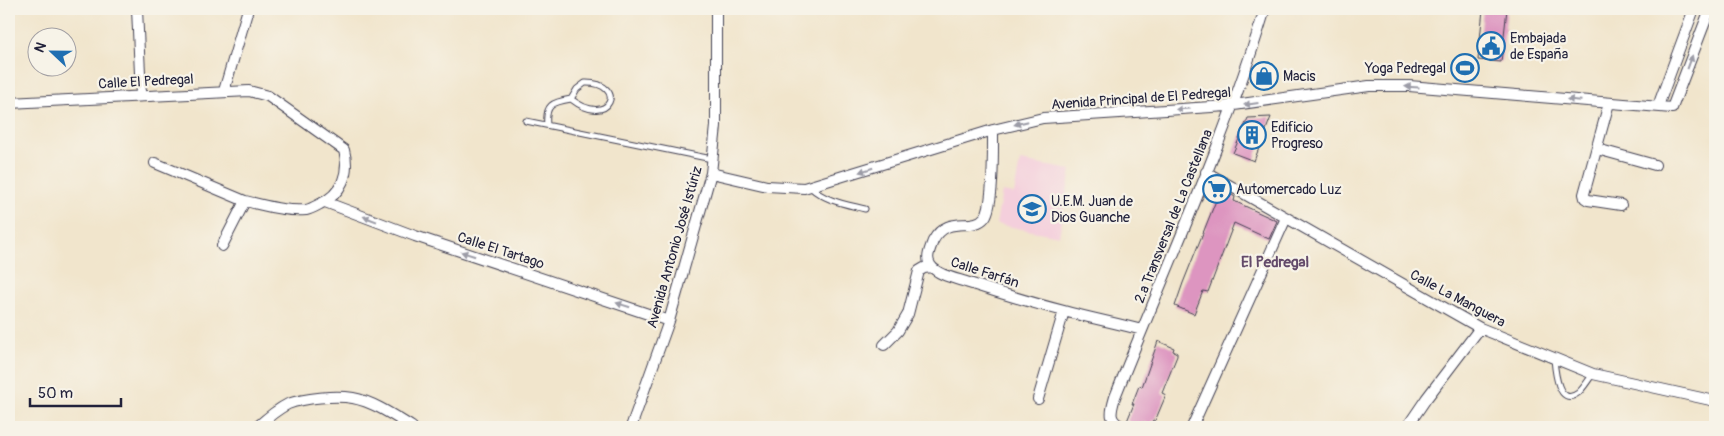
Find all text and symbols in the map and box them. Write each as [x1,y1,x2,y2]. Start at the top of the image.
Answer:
north arrow [28,28,78,78]
place label: Embajada de España [1510,30,1568,63]
public building icon: Embajada de España [1476,31,1506,61]
text: N [31,40,50,55]
sports icon: Yoga Pedregal [1450,53,1480,83]
one-way arrow [1687,55,1694,70]
place label: Yoga Pedregal [1364,60,1446,77]
shop icon: Macis [1249,61,1279,91]
place label: Macis [1283,68,1316,85]
street label: Calle El Pedregal [98,71,194,92]
one-way arrow [1404,82,1420,90]
street label: Avenida Principal de El Pedregal [1050,84,1232,113]
one-way arrow [1566,96,1582,104]
one-way arrow [1243,100,1259,108]
one-way arrow [1175,106,1191,114]
one-way arrow [1014,119,1029,127]
place label: Edificio Progreso [1271,119,1324,152]
building icon: Edificio Progreso [1237,120,1267,150]
street label: 2.ª Transversal de La Castellana [1131,127,1216,305]
street label: Avenida Antonio José Istúriz [643,164,706,330]
one-way arrow [858,166,873,174]
supermarket icon: Automercado Luz [1202,174,1232,204]
place label: Automercado Luz [1236,181,1342,198]
place label: U.E.M. Juan de Dios Guanche [1051,193,1133,226]
school or university icon: U.E.M. Juan de Dios Guanche [1017,194,1047,224]
one-way arrow [362,215,377,223]
street label: Calle El Tartago [455,228,547,273]
one-way arrow [461,250,476,257]
street label: Calle Farfán [948,253,1021,292]
district label: El Pedregal [1241,253,1309,272]
street label: Calle La Manguera [1407,266,1508,331]
one-way arrow [615,300,630,308]
scale bar [30,376,121,408]
text: 50 m [38,384,73,403]

